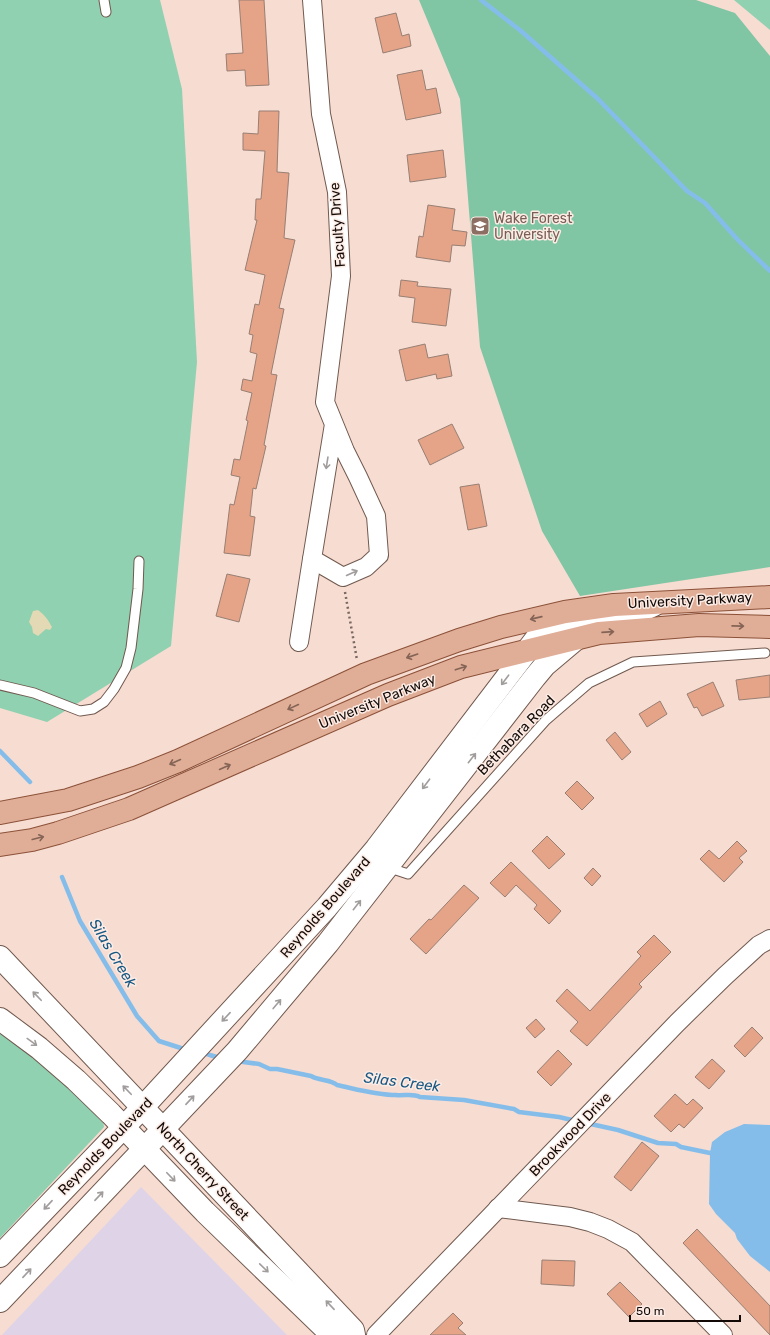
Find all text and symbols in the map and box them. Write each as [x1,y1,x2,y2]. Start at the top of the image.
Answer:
street label: Faculty Drive [326,182,349,268]
place label: Wake Forest University [494,210,573,243]
school or university icon: Wake Forest University [469,215,491,237]
one-way arrow [323,456,331,469]
one-way arrow [346,569,358,577]
street label: University Parkway [627,589,753,612]
one-way arrow [530,615,543,623]
one-way arrow [731,622,744,630]
one-way arrow [601,629,614,636]
one-way arrow [406,653,419,660]
one-way arrow [454,664,467,671]
street label: University Parkway [316,670,438,733]
one-way arrow [501,675,510,686]
street label: Bethabara Road [474,692,559,779]
one-way arrow [287,704,299,711]
one-way arrow [467,753,476,764]
one-way arrow [169,759,181,766]
one-way arrow [218,763,230,770]
one-way arrow [422,778,431,789]
one-way arrow [32,834,45,842]
street label: Reynolds Boulevard [277,853,374,961]
one-way arrow [353,900,362,911]
water label: Silas Creek [85,915,141,991]
one-way arrow [32,991,42,1001]
one-way arrow [272,998,281,1009]
one-way arrow [221,1012,230,1022]
one-way arrow [26,1038,37,1046]
water label: Silas Creek [363,1068,442,1096]
one-way arrow [122,1085,131,1095]
street label: Brookwood Drive [526,1089,615,1180]
street label: Reynolds Boulevard [55,1094,156,1199]
one-way arrow [185,1096,194,1106]
street label: North Cherry Street [153,1119,253,1224]
one-way arrow [167,1172,176,1182]
one-way arrow [94,1191,104,1201]
one-way arrow [43,1200,53,1210]
one-way arrow [259,1263,269,1273]
one-way arrow [22,1268,32,1278]
scale bar [630,1297,740,1323]
one-way arrow [325,1300,334,1311]
text: 50 m [636,1304,664,1318]

